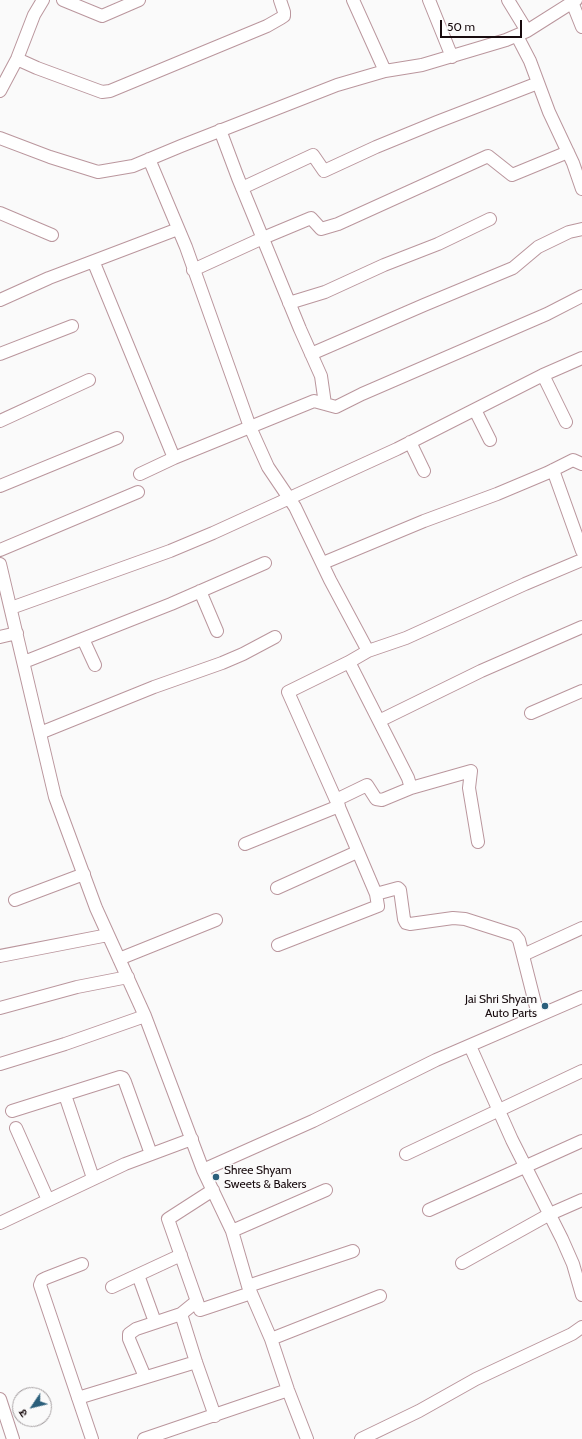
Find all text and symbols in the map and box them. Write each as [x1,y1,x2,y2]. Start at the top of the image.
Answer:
scale bar [442,12,524,38]
text: 50 m [447,19,475,34]
place label: Jai Shri Shyam Auto Parts [465,992,537,1020]
marker: Jai Shri Shyam Auto Parts [540,1001,550,1011]
place label: Shree Shyam Sweets & Bakers [224,1163,306,1191]
marker: Shree Shyam Sweets & Bakers [211,1172,221,1182]
north arrow [12,1387,52,1427]
text: उ [15,1407,31,1420]

